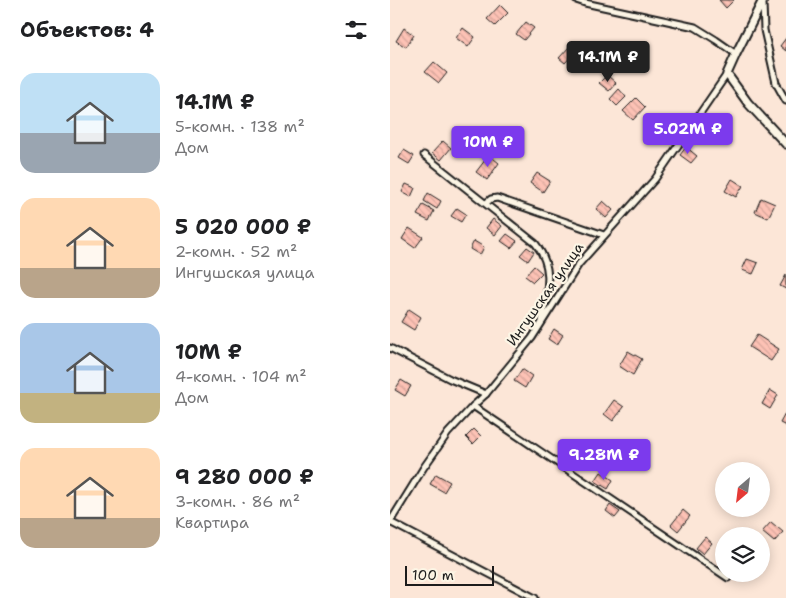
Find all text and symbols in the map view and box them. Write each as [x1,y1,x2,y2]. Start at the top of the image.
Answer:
text: Объектов: 4 [20,16,154,44]
icon: filters [342,16,370,44]
pin: 14.1M ₽ [562,41,654,83]
text: 14.1M ₽ [578,46,638,67]
text: 14.1M ₽ [175,88,255,116]
icon: home [60,93,120,153]
pin: 5.02M ₽ [642,112,734,155]
text: 5-комн. · 138 m² [175,116,305,137]
text: 5.02M ₽ [654,118,722,139]
pin: 10M ₽ [453,126,523,168]
text: 10M ₽ [462,131,514,152]
text: Дом [175,137,209,158]
text: 5 020 000 ₽ [175,213,311,241]
icon: home [60,218,120,278]
street label: Ингушская улица [503,239,588,349]
text: 2-комн. · 52 m² [175,241,297,262]
text: Ингушская улица [175,262,314,283]
text: 10M ₽ [175,338,242,366]
icon: home [60,343,120,403]
text: 4-комн. · 104 m² [175,366,307,387]
text: Дом [175,387,209,408]
pin: 9.28M ₽ [558,438,650,481]
text: 9.28M ₽ [569,444,639,465]
north arrow [715,462,770,518]
map controls [715,462,770,582]
text: 9 280 000 ₽ [175,463,314,491]
icon: home [60,468,120,528]
text: 3-комн. · 86 m² [175,491,300,512]
text: Квартира [175,512,249,533]
button: layers [715,527,770,582]
scale bar [405,563,494,586]
text: 100 m [412,566,454,584]

